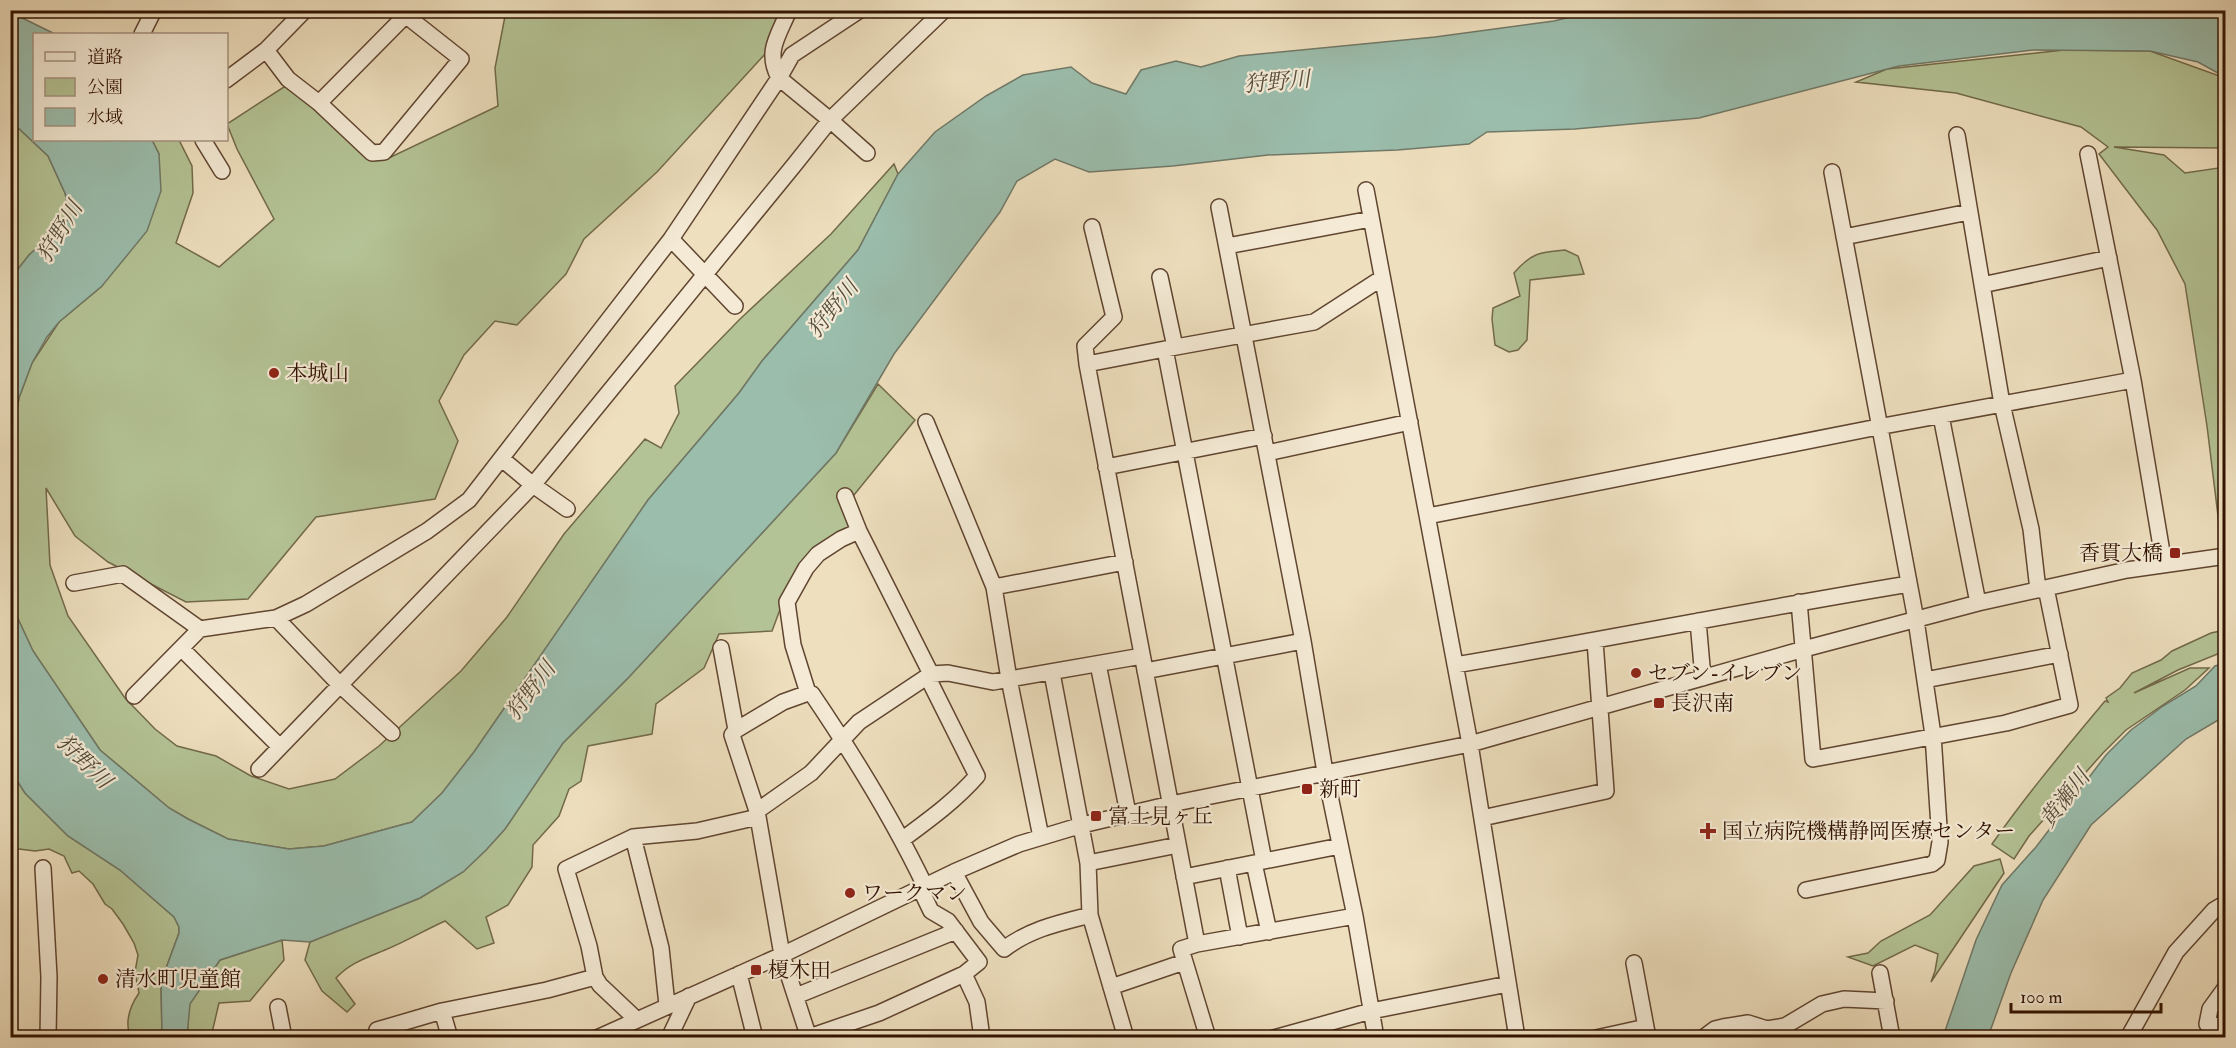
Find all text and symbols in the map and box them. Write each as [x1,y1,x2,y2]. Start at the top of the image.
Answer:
legend [33,33,228,141]
text: 道路 [87,46,123,69]
water label: 狩野川 [1243,65,1313,99]
text: 公園 [87,76,123,99]
text: 水域 [87,106,123,129]
water label: 狩野川 [31,194,90,267]
water label: 狩野川 [801,273,866,343]
place label: 本城山 [286,360,349,387]
marker: 本城山 [267,366,281,380]
place label: 香貫大橋 [2079,540,2163,567]
marker: 香貫大橋 [2168,546,2182,560]
water label: 狩野川 [500,654,563,725]
place label: セブン-イレブン [1648,660,1802,687]
marker: セブン-イレブン [1629,666,1643,680]
place label: 長沢南 [1671,690,1734,717]
marker: 長沢南 [1652,696,1666,710]
water label: 狩野川 [51,729,119,796]
water label: 黄瀬川 [2033,762,2097,833]
place label: 新町 [1319,776,1361,803]
marker: 新町 [1300,782,1314,796]
place label: 富士見ヶ丘 [1108,803,1213,830]
marker: 富士見ヶ丘 [1089,809,1103,823]
place label: 国立病院機構静岡医療センター [1722,818,2015,845]
marker: 国立病院機構静岡医療センター [1699,822,1717,840]
place label: ワークマン [862,880,967,907]
marker: ワークマン [843,886,857,900]
place label: 榎木田 [768,957,831,984]
marker: 榎木田 [749,963,763,977]
place label: 清水町児童館 [115,966,241,993]
marker: 清水町児童館 [96,972,110,986]
scale bar [2011,976,2161,1014]
text: 100 m [2020,986,2063,1009]

